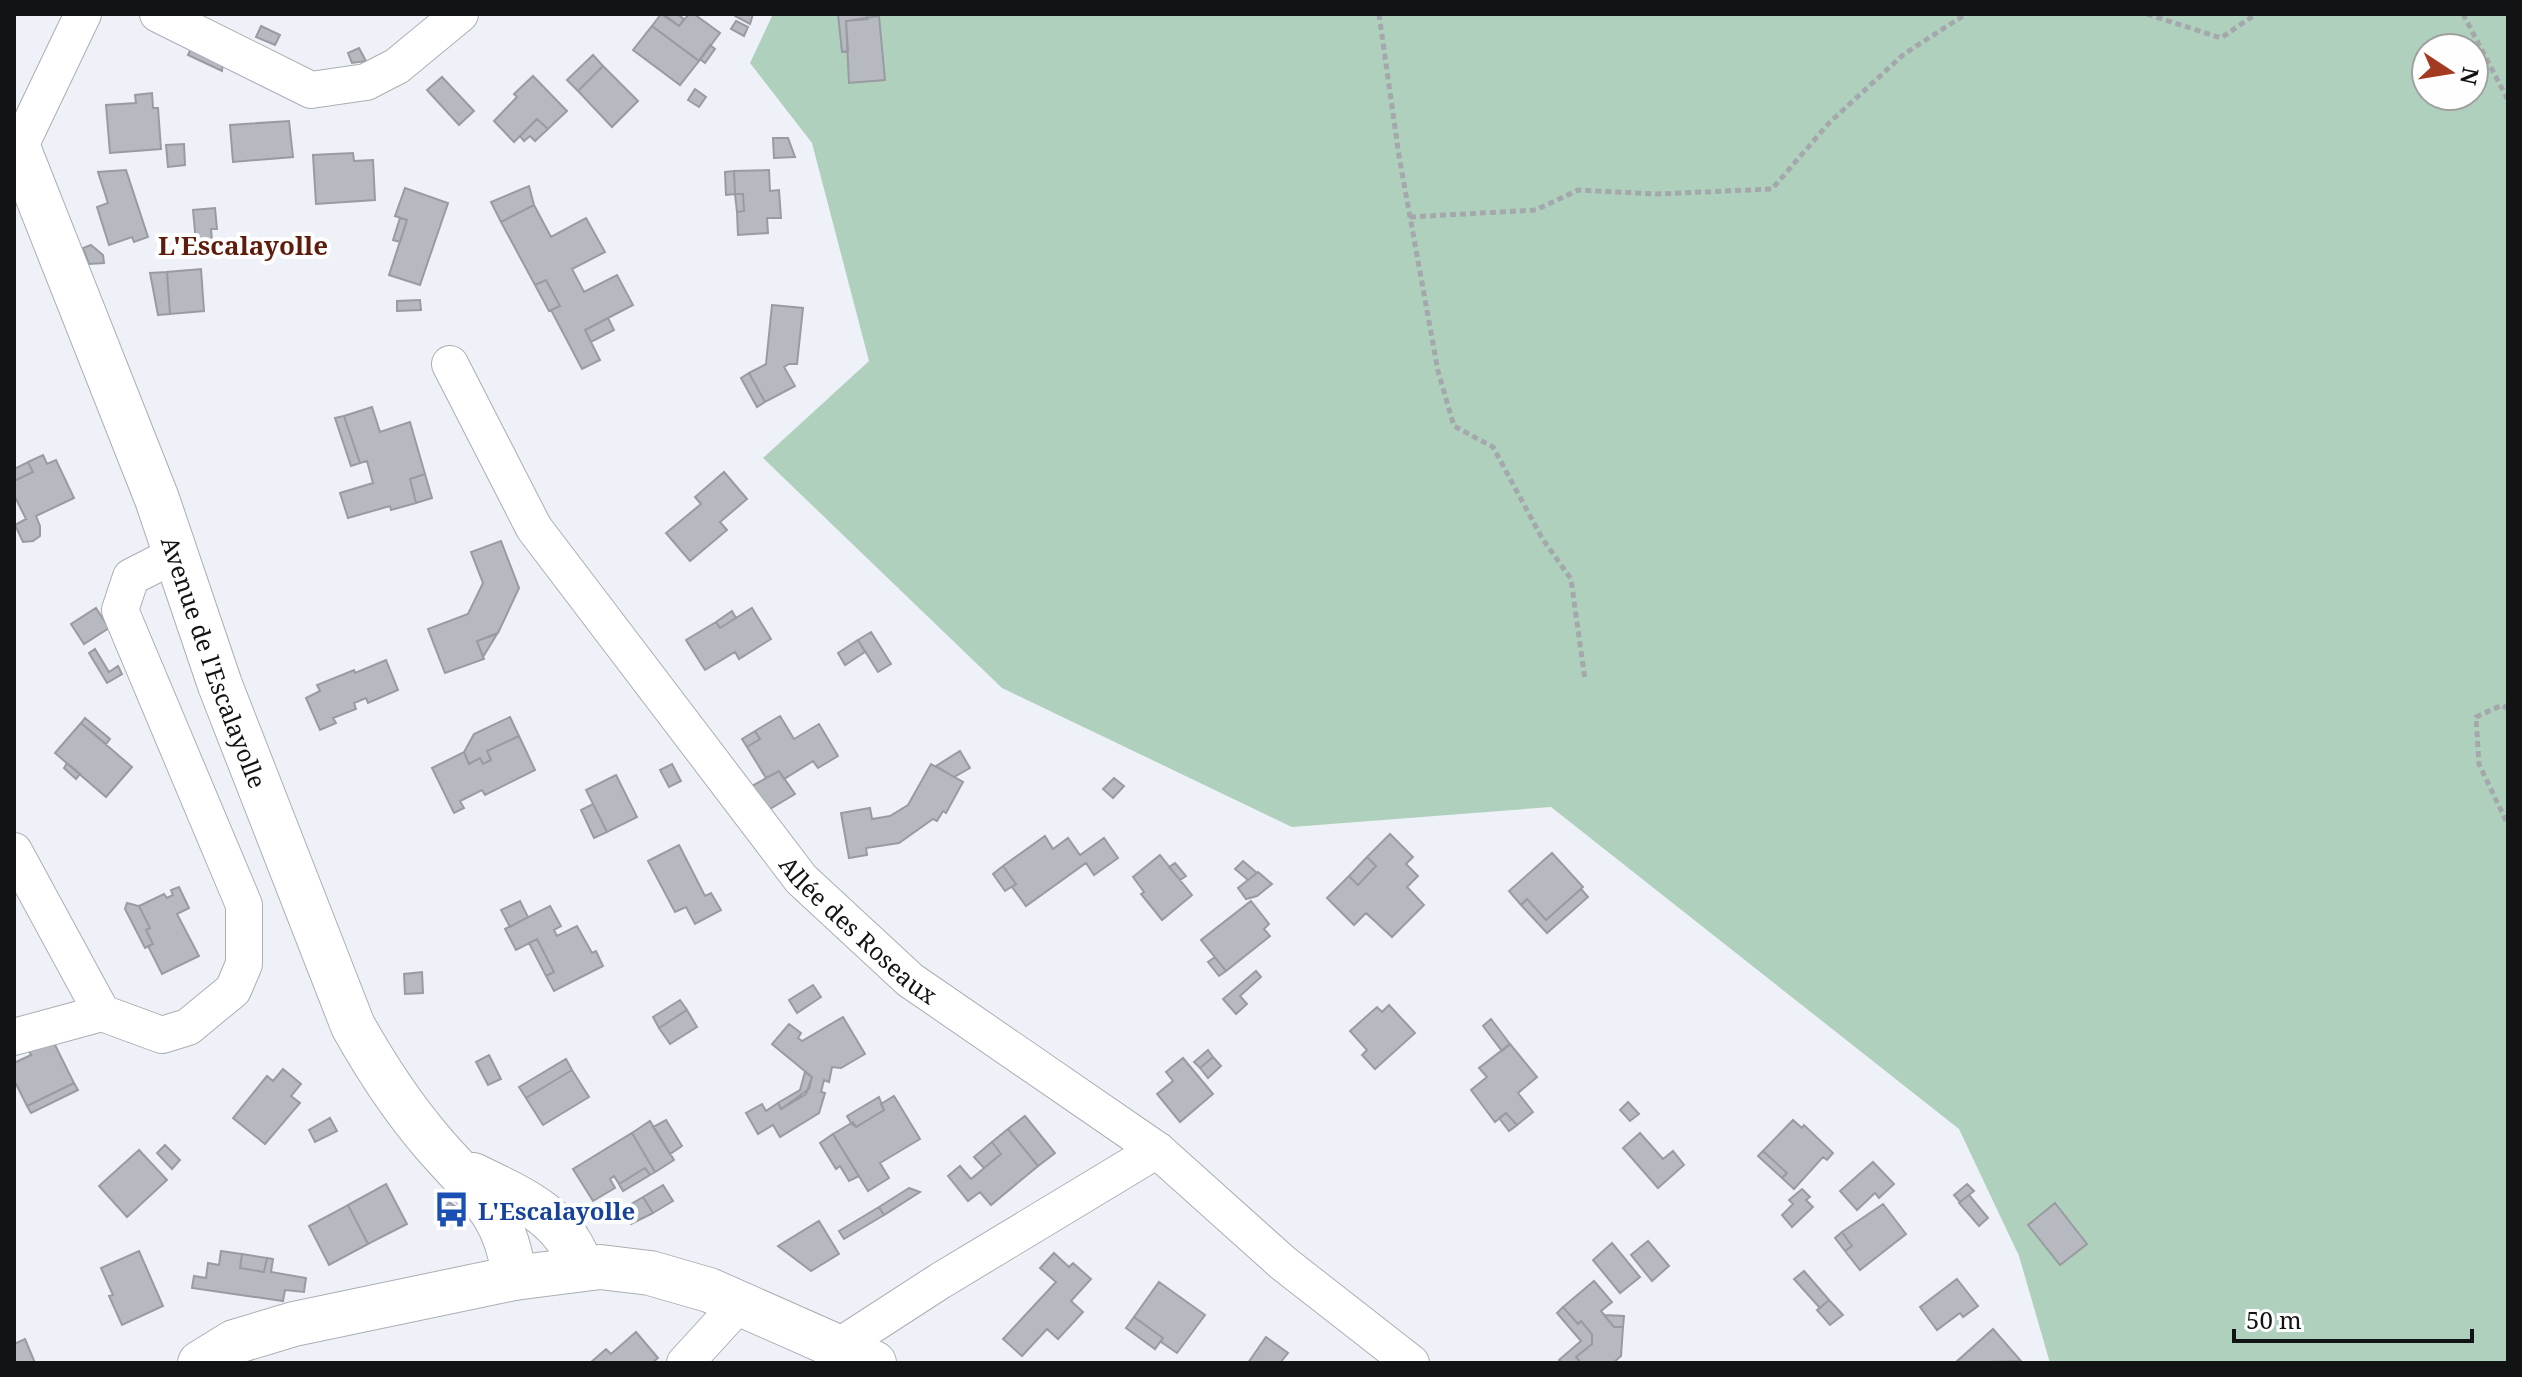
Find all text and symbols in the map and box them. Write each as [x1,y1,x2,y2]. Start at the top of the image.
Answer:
north arrow [2410,32,2490,112]
text: N [2454,65,2487,88]
district label: L'Escalayolle [158,227,328,263]
street label: Avenue de l'Escalayolle [154,532,275,793]
street label: Allée des Roseaux [772,849,944,1011]
bus stop icon: L'Escalayolle [433,1191,471,1229]
place label: L'Escalayolle [478,1194,635,1227]
scale bar [2234,1293,2472,1343]
text: 50 m [2246,1303,2302,1336]

